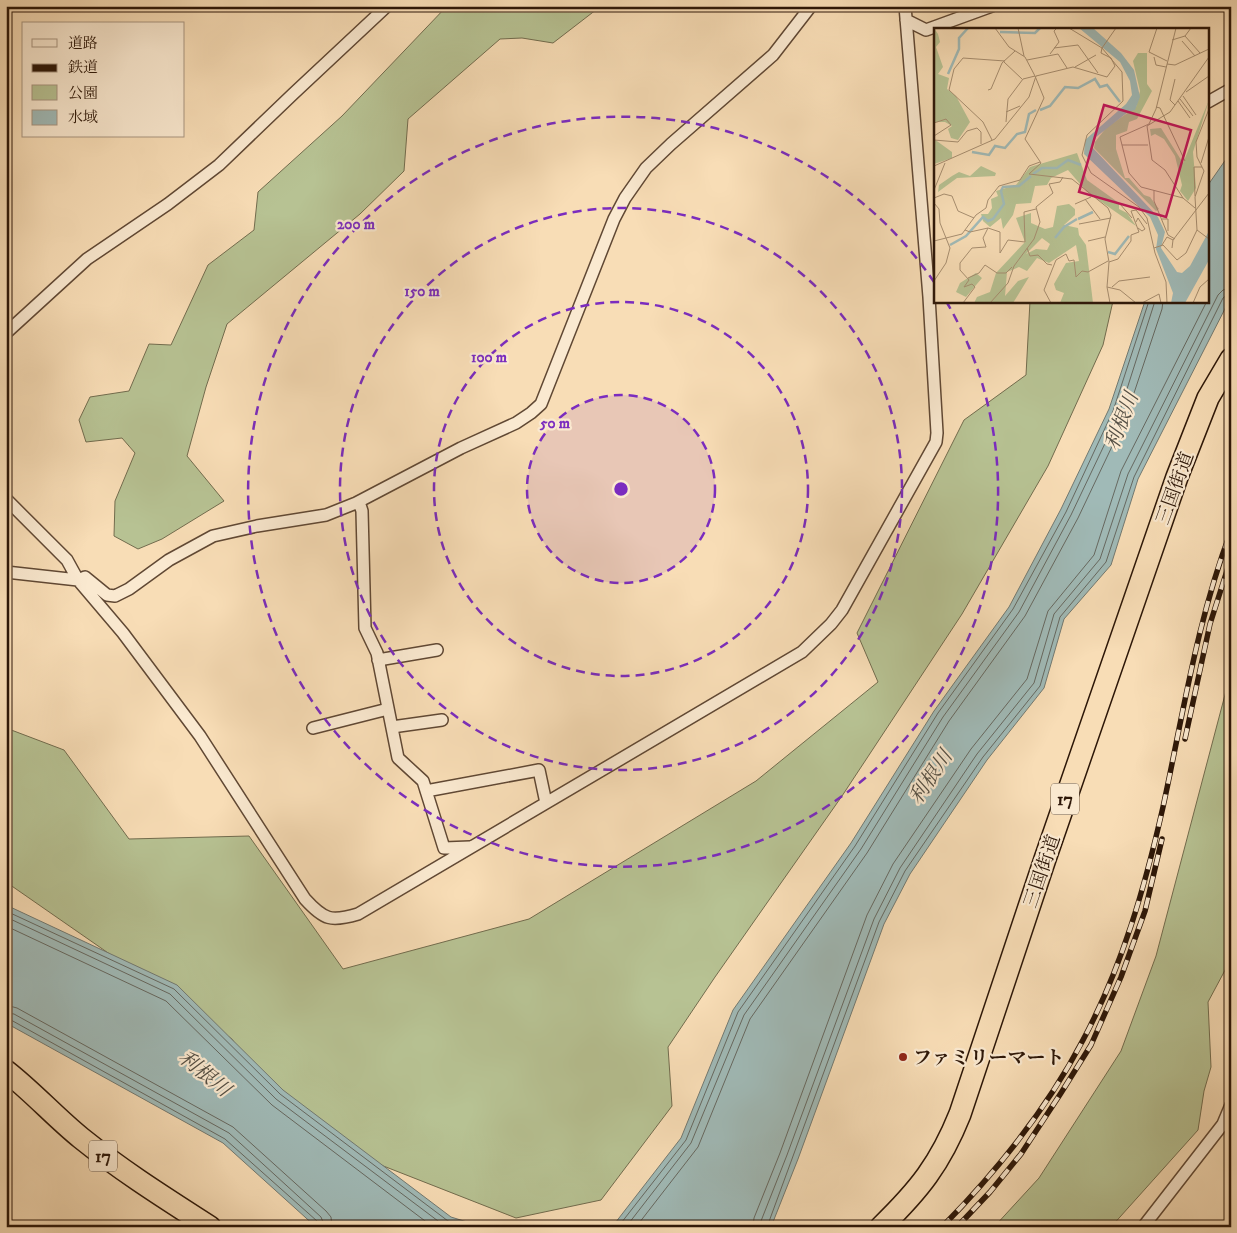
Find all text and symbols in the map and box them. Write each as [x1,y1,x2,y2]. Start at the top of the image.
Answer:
legend [22,22,185,138]
inset map [934,28,1210,302]
text: 道路 [68,34,98,53]
text: 鉄道 [68,58,98,77]
text: 公園 [68,84,98,103]
text: 水域 [68,108,98,127]
text: 200 m [337,215,376,234]
text: 150 m [404,282,440,301]
text: 100 m [471,348,508,367]
water label: 利根川 [1100,387,1146,454]
text: 50 m [539,414,571,433]
street label: 三国街道 [1152,449,1199,528]
centre of rings [612,480,630,498]
water label: 利根川 [904,744,960,810]
road number: 17 [1051,784,1079,814]
street label: 三国街道 [1019,832,1066,911]
water label: 利根川 [173,1046,237,1104]
place label: ファミリーマート [913,1047,1065,1070]
marker: ファミリーマート [897,1051,909,1063]
road number: 17 [89,1140,117,1172]

